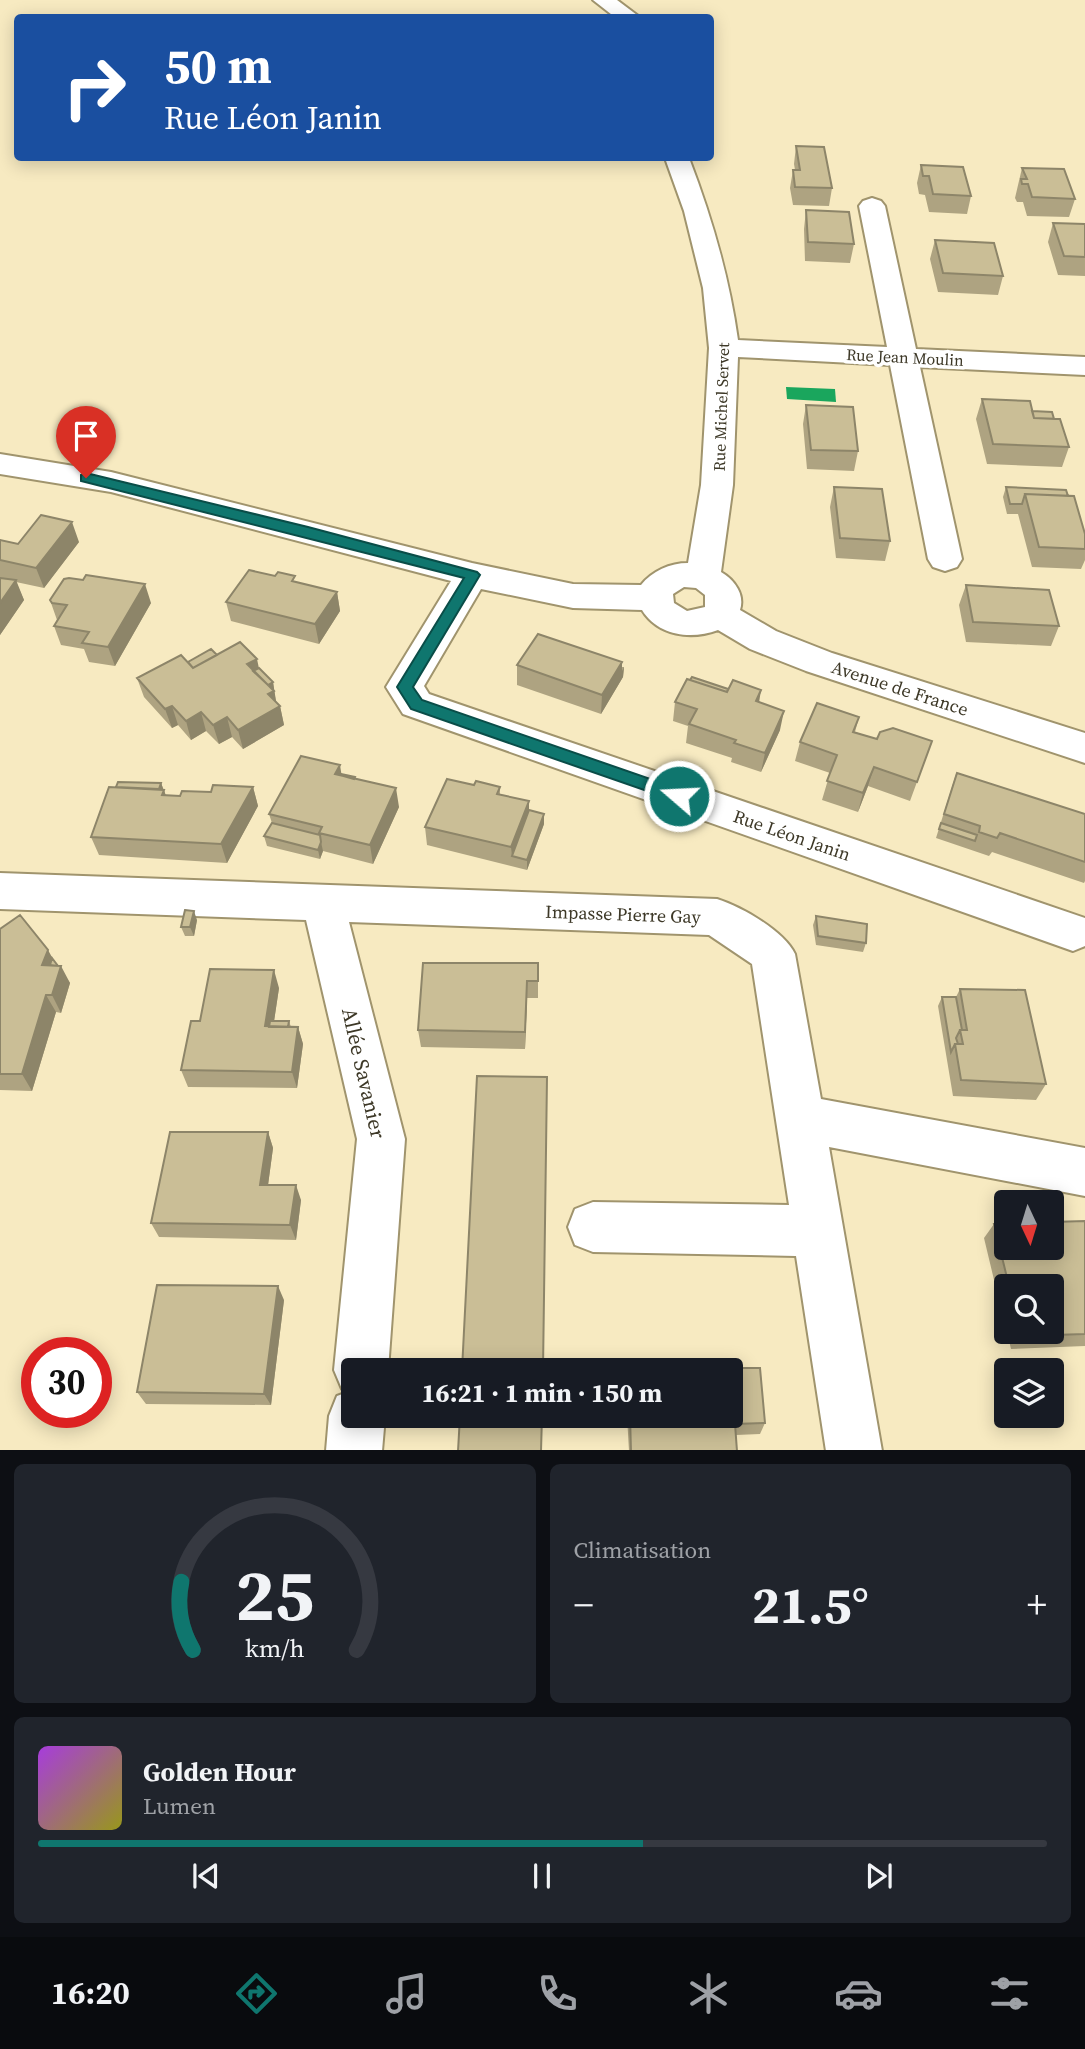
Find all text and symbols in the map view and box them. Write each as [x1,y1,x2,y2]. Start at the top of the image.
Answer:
text: 50 m [164,32,272,99]
icon: right [49,42,140,133]
text: Rue Léon Janin [164,96,382,140]
street label: Rue Michel Servet [708,342,734,472]
street label: Rue Jean Moulin [846,343,965,371]
pin [56,406,116,478]
icon: arrive [67,417,105,455]
street label: Avenue de France [828,654,972,722]
position arrow [642,759,716,833]
street label: Rue Léon Janin [730,803,854,867]
street label: Impasse Pierre Gay [545,899,702,929]
street label: Allée Savanier [335,1005,393,1141]
north arrow [994,1190,1064,1260]
map controls [994,1190,1064,1428]
button: search [994,1274,1064,1344]
speed limit sign: 30 [21,1337,112,1428]
button: layers [994,1358,1064,1428]
text: 16:21 · 1 min · 150 m [422,1375,662,1411]
text: Climatisation [574,1534,711,1566]
text: 25 [235,1545,314,1644]
text: 21.5° [752,1569,869,1640]
text: − [574,1579,594,1631]
text: + [1027,1579,1047,1631]
text: km/h [245,1630,305,1664]
text: Golden Hour [143,1754,296,1790]
text: Lumen [143,1790,216,1822]
icon: previous [187,1857,225,1895]
icon: pause [523,1857,561,1895]
icon: next [860,1857,898,1895]
icon: directions [232,1969,281,2018]
icon: music [382,1969,431,2018]
icon: phone [533,1969,582,2018]
icon: climate [684,1969,733,2018]
icon: car [834,1969,883,2018]
icon: filters [985,1969,1034,2018]
text: 16:20 [51,1971,130,2015]

